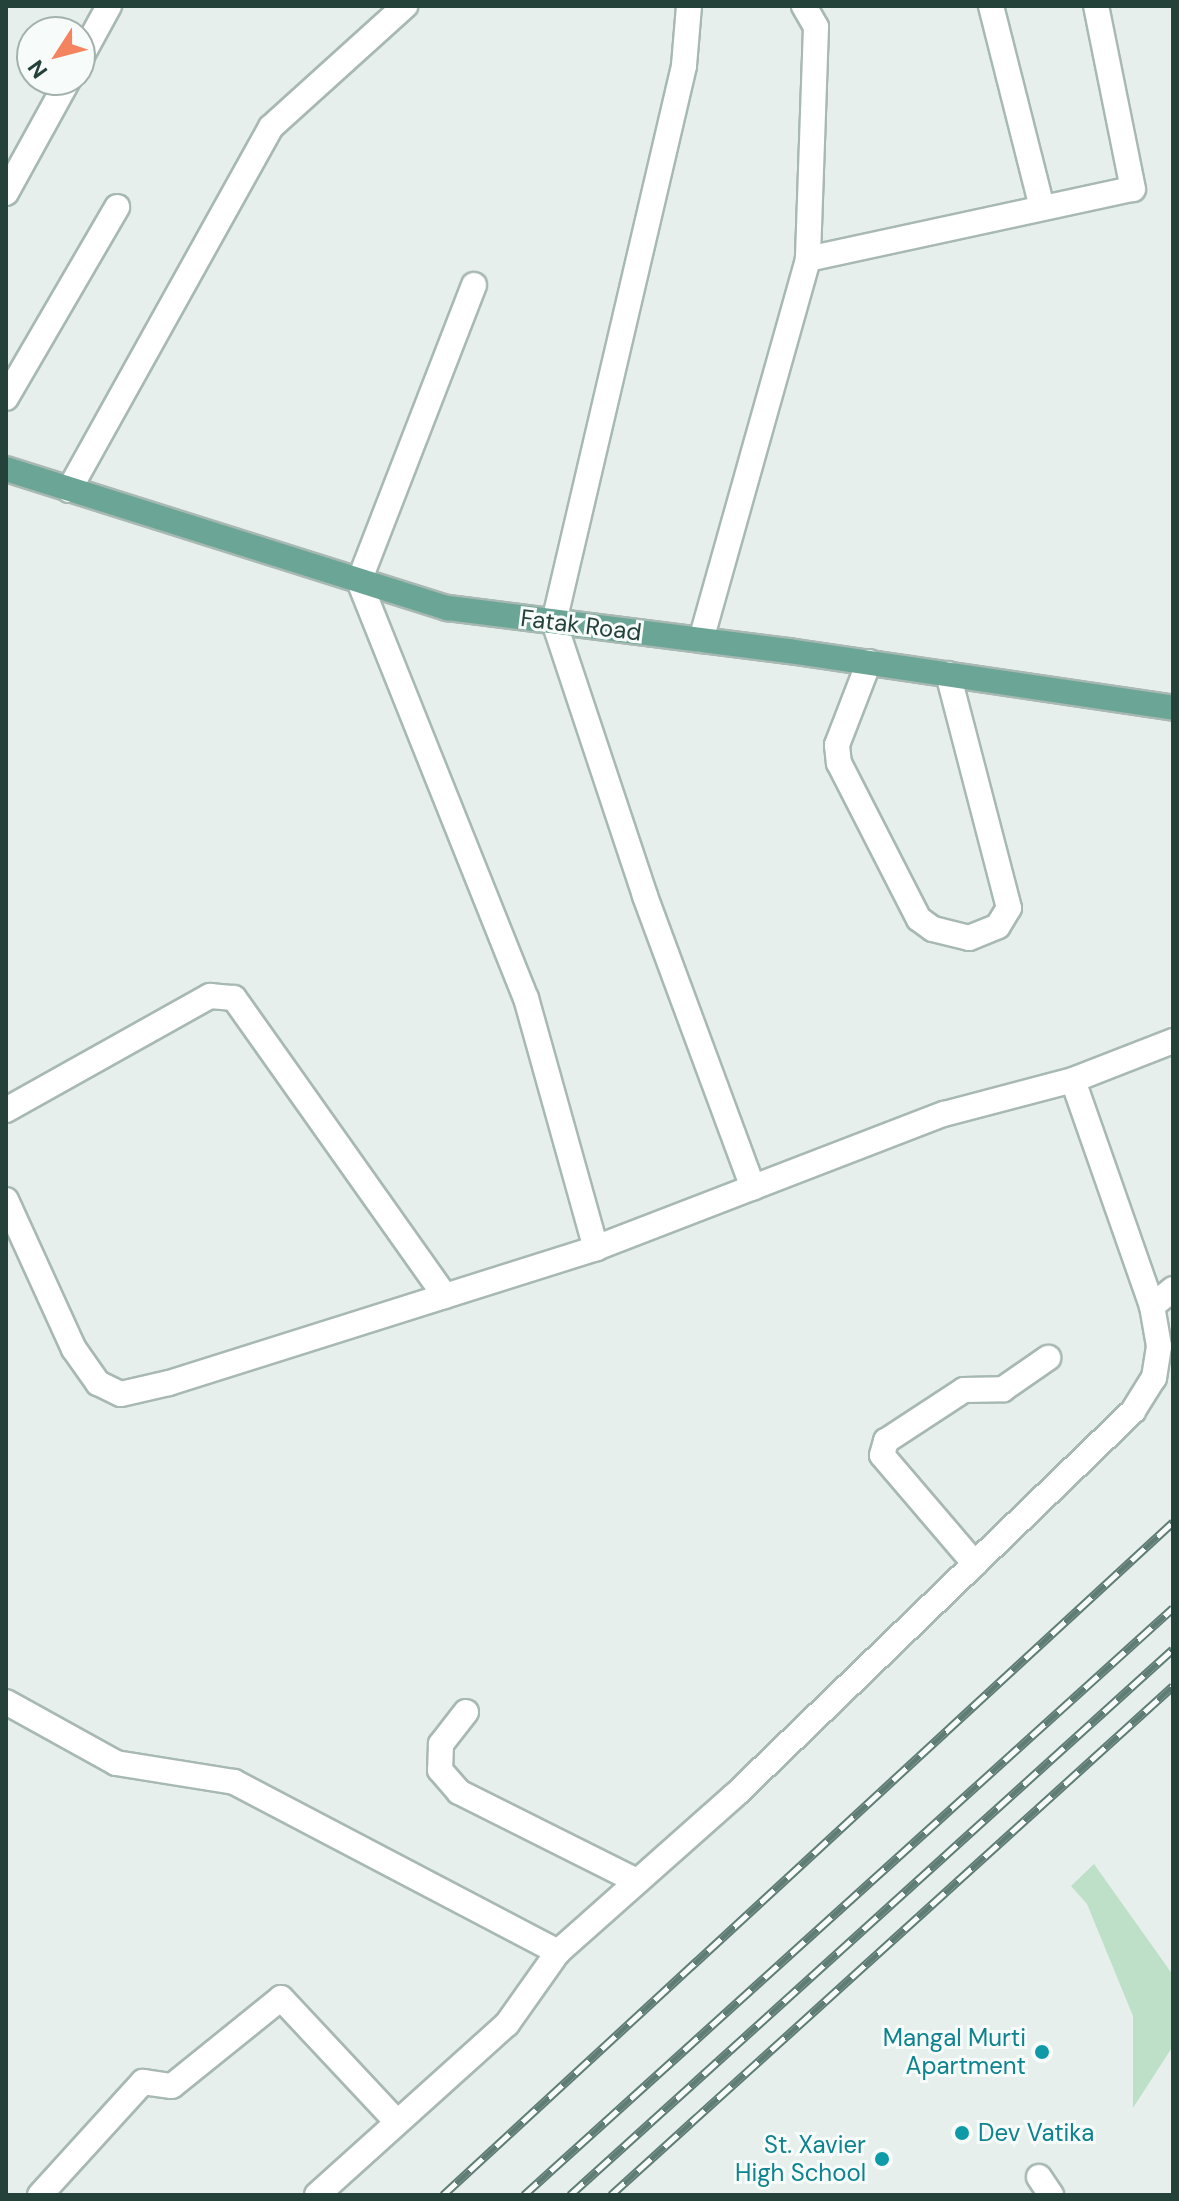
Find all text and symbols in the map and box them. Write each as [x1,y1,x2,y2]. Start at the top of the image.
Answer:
north arrow [16,16,96,96]
text: N [21,54,54,84]
street label: Fatak Road [519,603,643,647]
place label: Mangal Murti Apartment [883,2024,1026,2080]
marker: Mangal Murti Apartment [1033,2043,1051,2061]
place label: Dev Vatika [978,2119,1094,2147]
marker: Dev Vatika [953,2124,971,2142]
place label: St. Xavier High School [735,2131,866,2187]
marker: St. Xavier High School [873,2150,891,2168]

